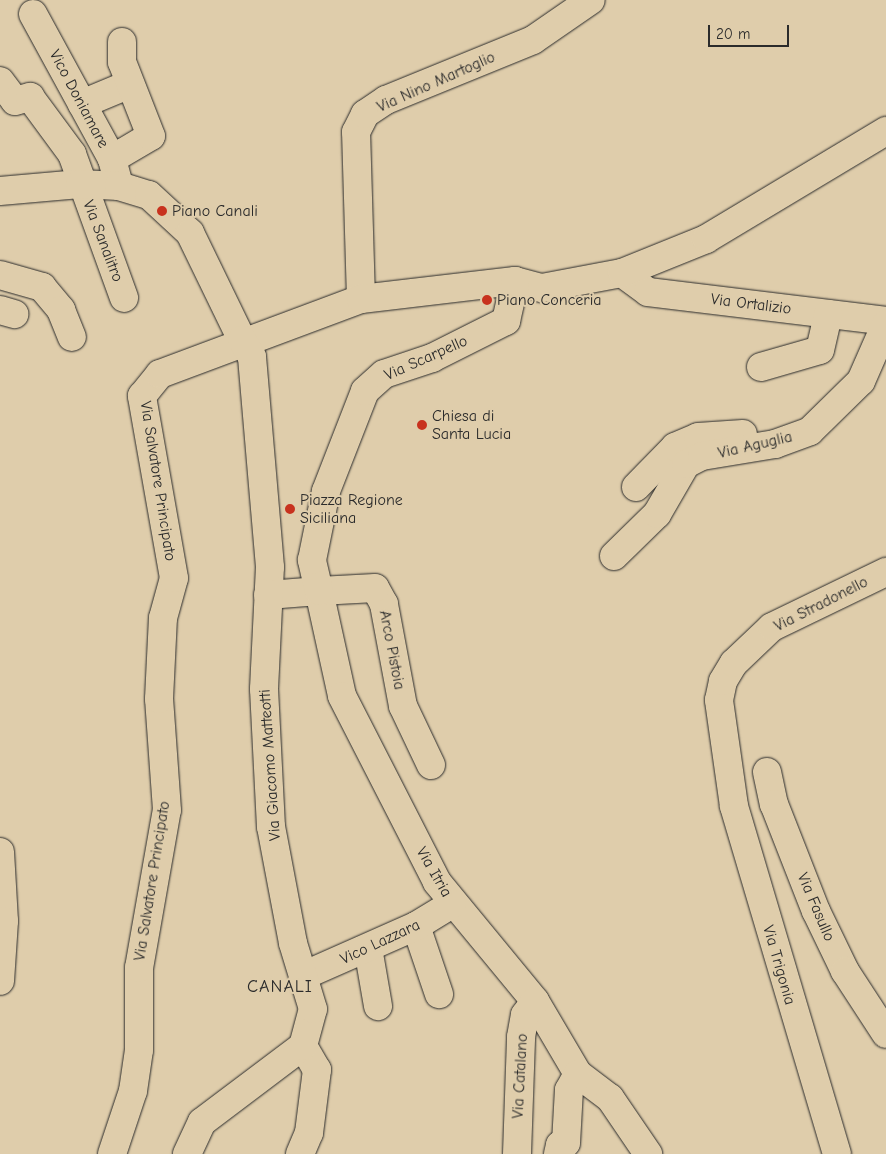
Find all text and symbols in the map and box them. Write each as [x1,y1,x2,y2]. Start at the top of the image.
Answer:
scale bar [711,15,792,47]
text: 20 m [716,25,750,43]
street label: Vico Doniamare [45,47,113,151]
street label: Via Nino Martoglio [374,47,498,117]
street label: Via Sanalitro [79,197,127,285]
place label: Piano Canali [172,201,258,221]
marker: Piano Canali [156,205,168,217]
place label: Piano Conceria [497,290,602,310]
street label: Via Ortalizio [710,290,792,318]
marker: Piano Conceria [481,294,493,306]
street label: Via Scarpello [381,331,471,385]
street label: Via Salvatore Principato [136,400,180,562]
place label: Chiesa di Santa Lucia [432,406,511,444]
marker: Chiesa di Santa Lucia [416,419,428,431]
street label: Via Aguglia [716,427,794,463]
place label: Piazza Regione Siciliana [300,490,403,528]
marker: Piazza Regione Siciliana [284,503,296,515]
street label: Via Stradonello [771,572,871,636]
street label: Arco Pistoia [375,609,409,691]
street label: Via Giacomo Matteotti [255,689,285,841]
street label: Via Salvatore Principato [130,800,174,962]
street label: Via Itria [412,843,456,901]
street label: Via Fasullo [793,870,839,944]
street label: Vico Lazzara [337,915,423,969]
street label: Via Trigonia [758,923,800,1007]
district label: CANALI [246,976,314,998]
street label: Via Catalano [508,1033,532,1119]

